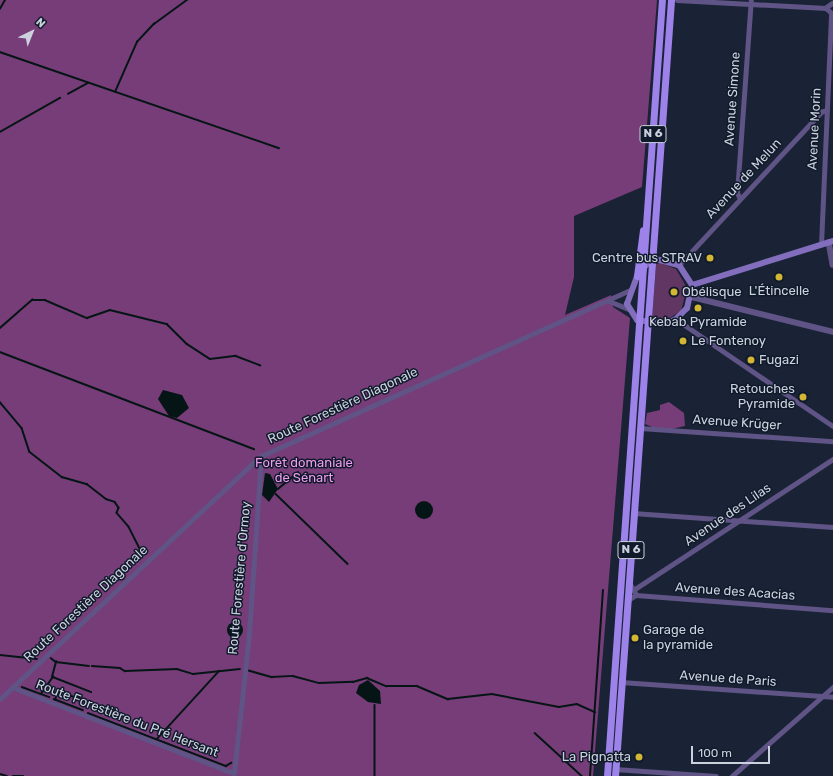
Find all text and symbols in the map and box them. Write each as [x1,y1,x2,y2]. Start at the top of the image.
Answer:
north arrow [12,12,52,52]
text: N [33,15,48,30]
street label: Avenue Simone [722,52,744,146]
street label: Avenue Morin [805,87,825,171]
road number: N 6 [639,124,667,144]
street label: Avenue de Melun [703,136,785,222]
place label: Centre bus STRAV [592,250,702,266]
marker: Centre bus STRAV [705,253,715,263]
marker: L'Étincelle [774,272,784,282]
place label: L'Étincelle [749,283,809,299]
place label: Obélisque [682,284,742,300]
marker: Obélisque [669,287,679,297]
marker: Kebab Pyramide [693,303,703,313]
place label: Kebab Pyramide [649,314,747,330]
place label: Le Fontenoy [691,333,766,349]
marker: Le Fontenoy [678,336,688,346]
place label: Fugazi [759,352,799,368]
marker: Fugazi [746,355,756,365]
street label: Route Forestière Diagonale [266,364,420,448]
place label: Retouches Pyramide [730,382,795,413]
marker: Retouches Pyramide [798,392,808,402]
street label: Avenue Krüger [692,412,782,434]
park label: Forêt domaniale de Sénart [255,456,353,487]
street label: Avenue des Lilas [682,480,774,550]
street label: Route Forestière d'Ormoy [226,501,254,655]
road number: N 6 [617,540,645,560]
street label: Route Forestière Diagonale [21,542,151,666]
street label: Avenue des Acacias [674,580,796,604]
place label: Garage de la pyramide [643,623,713,654]
marker: Garage de la pyramide [630,633,640,643]
street label: Avenue de Paris [679,668,777,690]
street label: Route Forestière du Pré Hersant [34,677,220,761]
scale bar [693,738,772,764]
text: 100 m [698,746,732,760]
place label: La Pignatta [562,749,631,765]
marker: La Pignatta [634,752,644,762]

